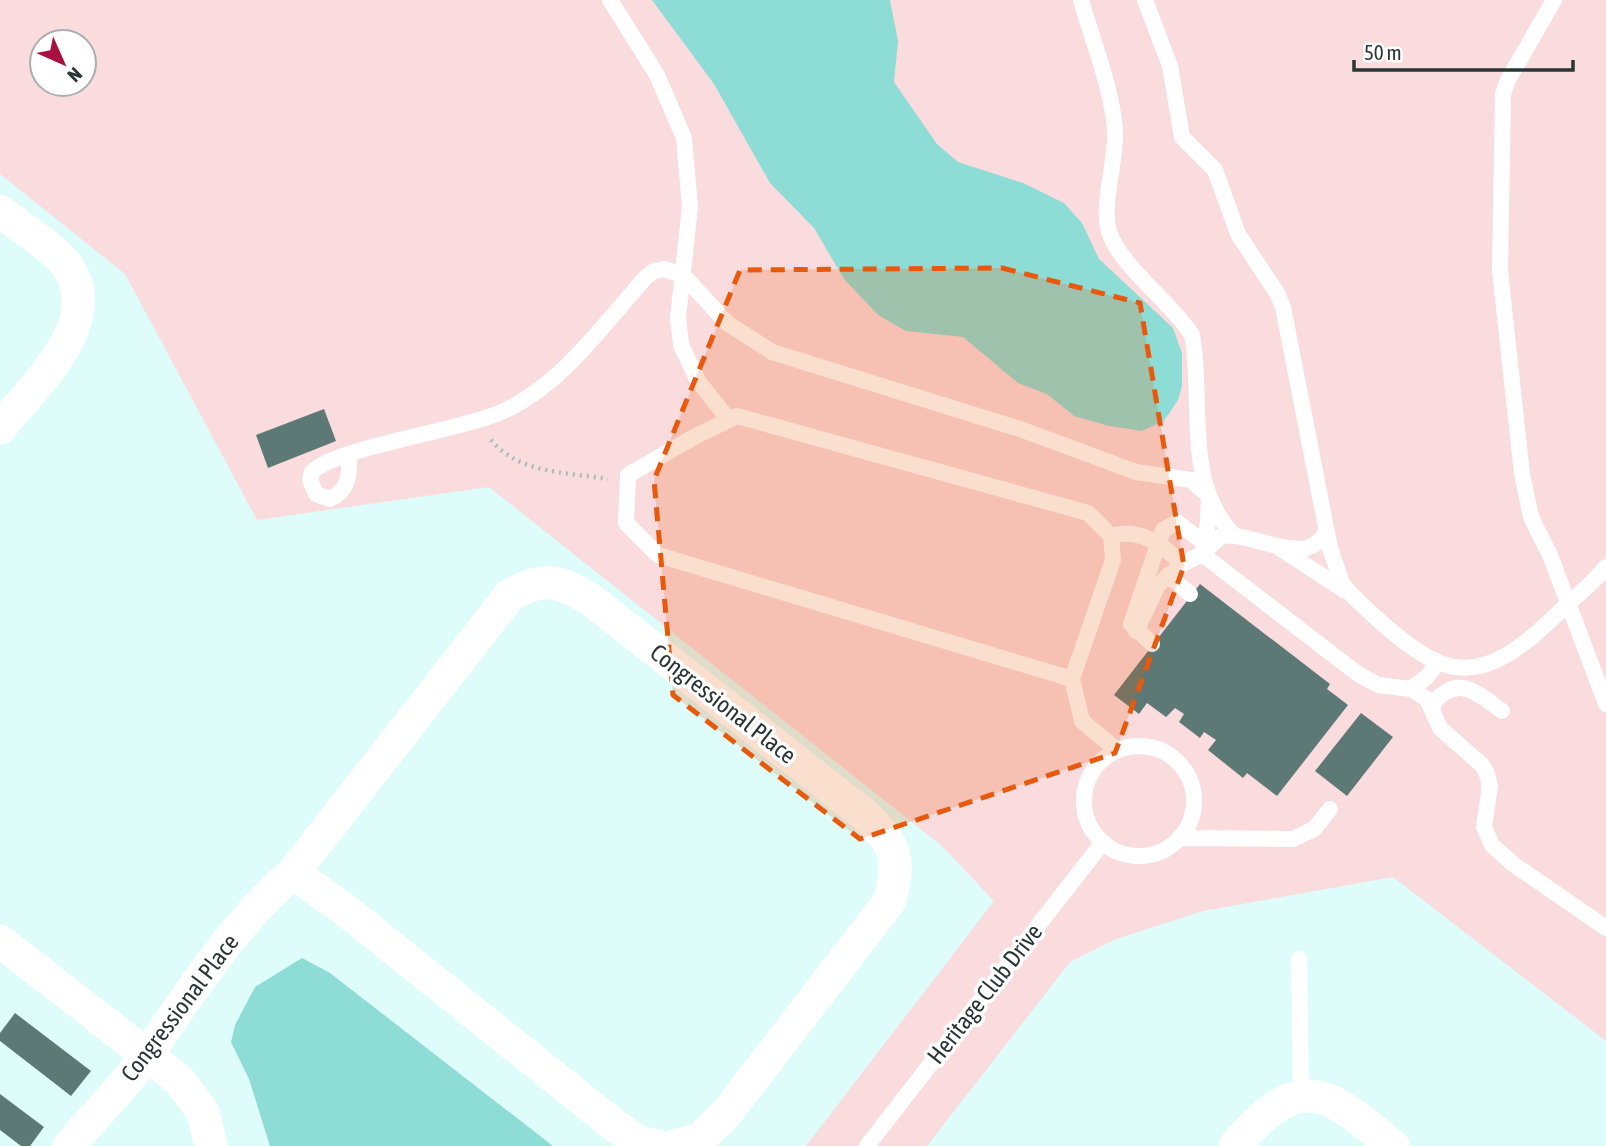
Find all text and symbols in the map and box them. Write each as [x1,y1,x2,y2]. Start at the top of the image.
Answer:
north arrow [28,28,98,98]
scale bar [1354,28,1573,72]
text: 50 m [1364,40,1402,64]
text: N [63,63,87,87]
street label: Congressional Place [645,638,801,769]
street label: Heritage Club Drive [922,919,1047,1069]
street label: Congressional Place [115,929,244,1087]

